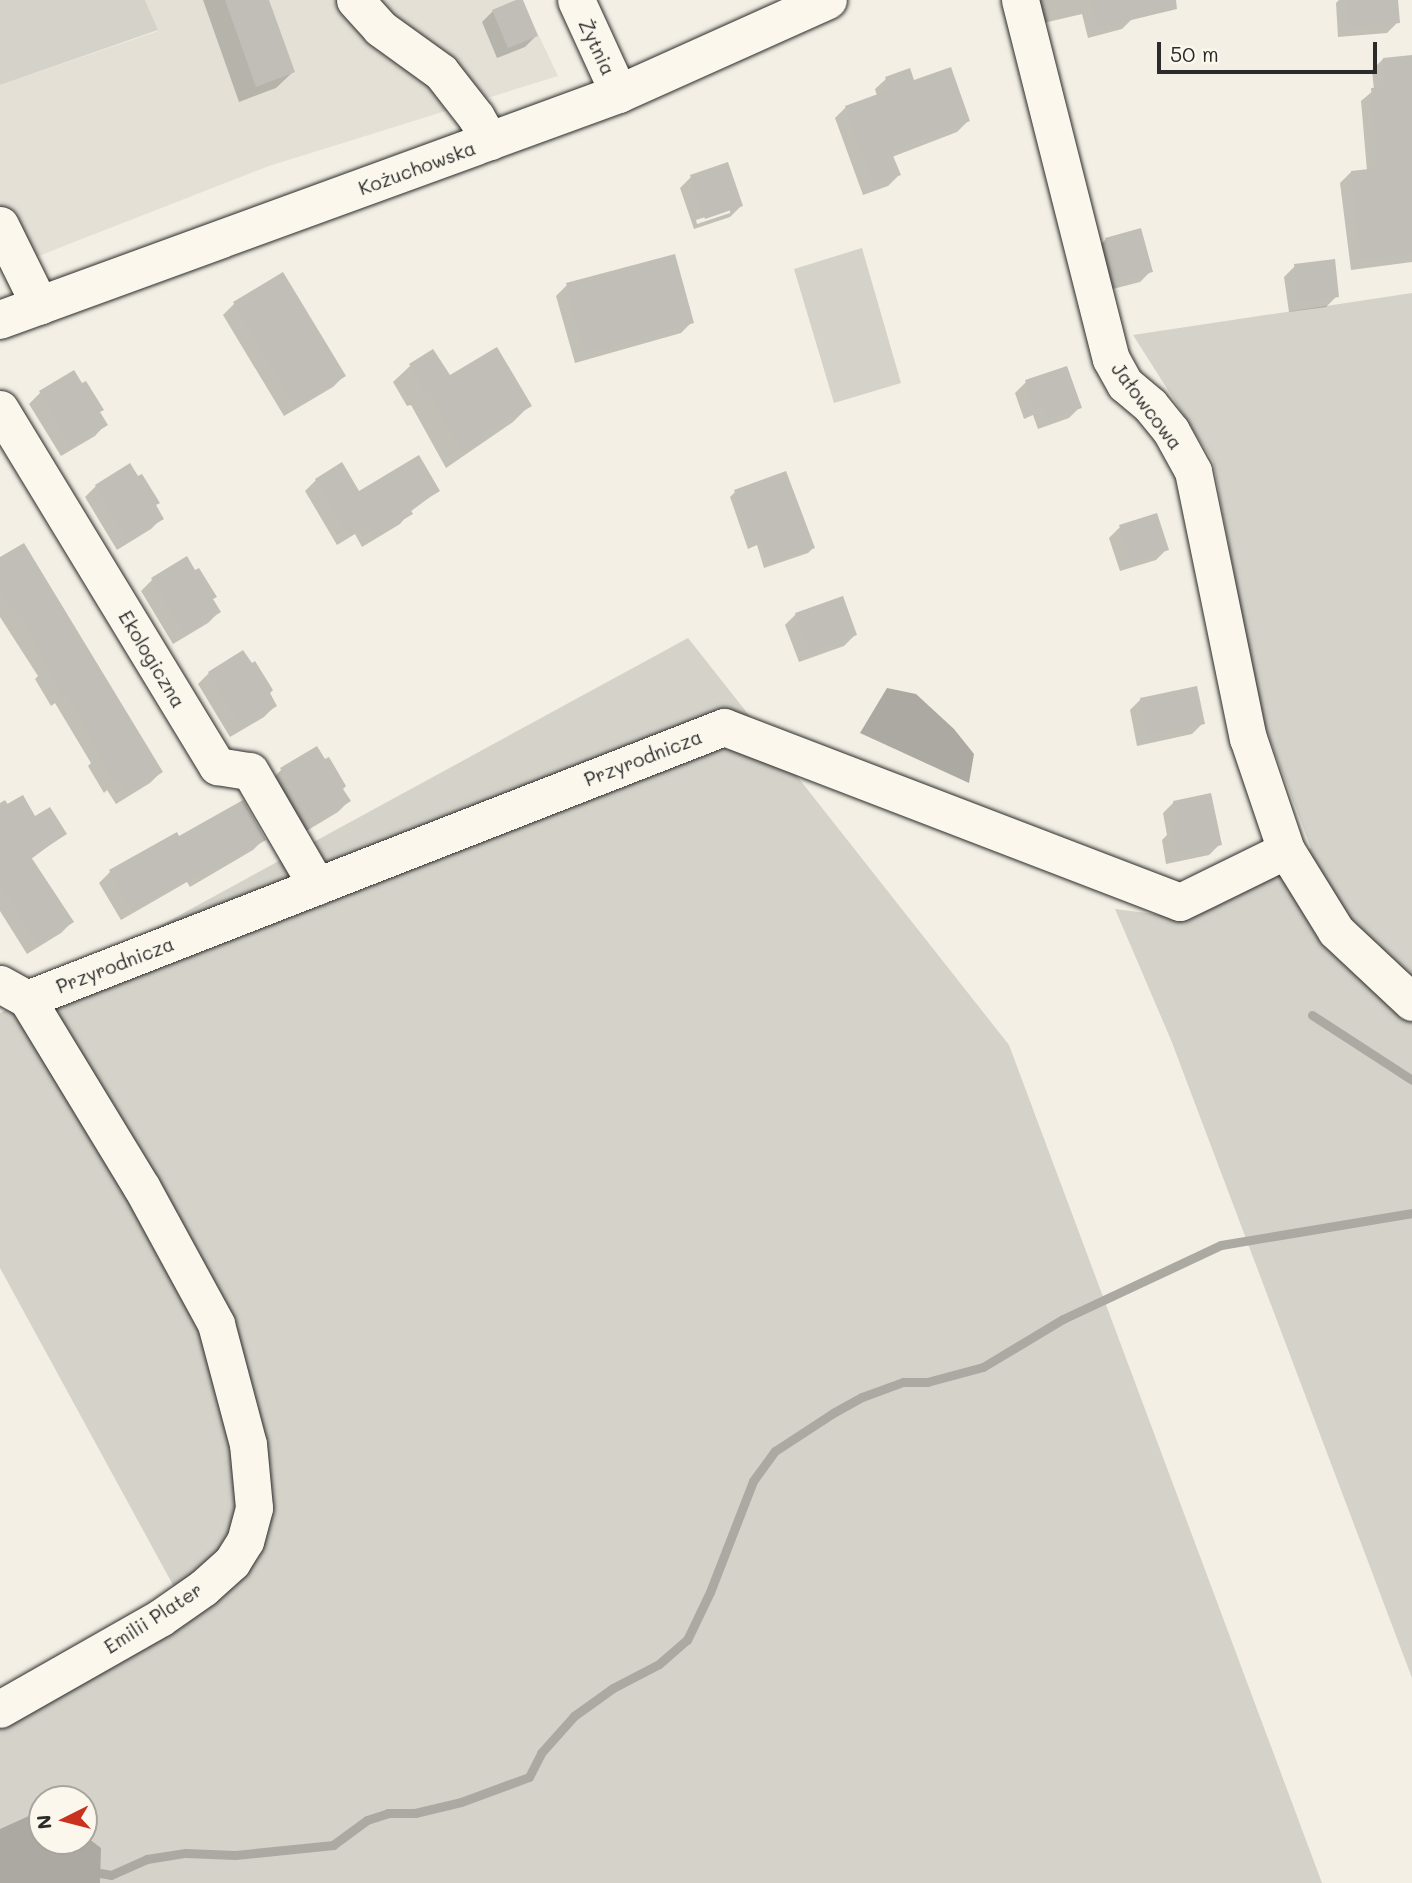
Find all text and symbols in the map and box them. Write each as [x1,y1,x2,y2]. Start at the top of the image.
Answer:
street label: Żytnia [574,15,620,79]
scale bar [1160,28,1380,72]
text: 50 m [1170,40,1219,67]
street label: Kożuchowska [355,136,479,200]
street label: Jałowcowa [1107,358,1187,454]
street label: Ekologiczna [114,606,190,712]
street label: Przyrodnicza [581,725,705,791]
street label: Przyrodnicza [53,932,177,998]
street label: Emilii Plater [100,1578,206,1658]
north arrow [28,1785,98,1855]
text: N [30,1814,57,1831]

